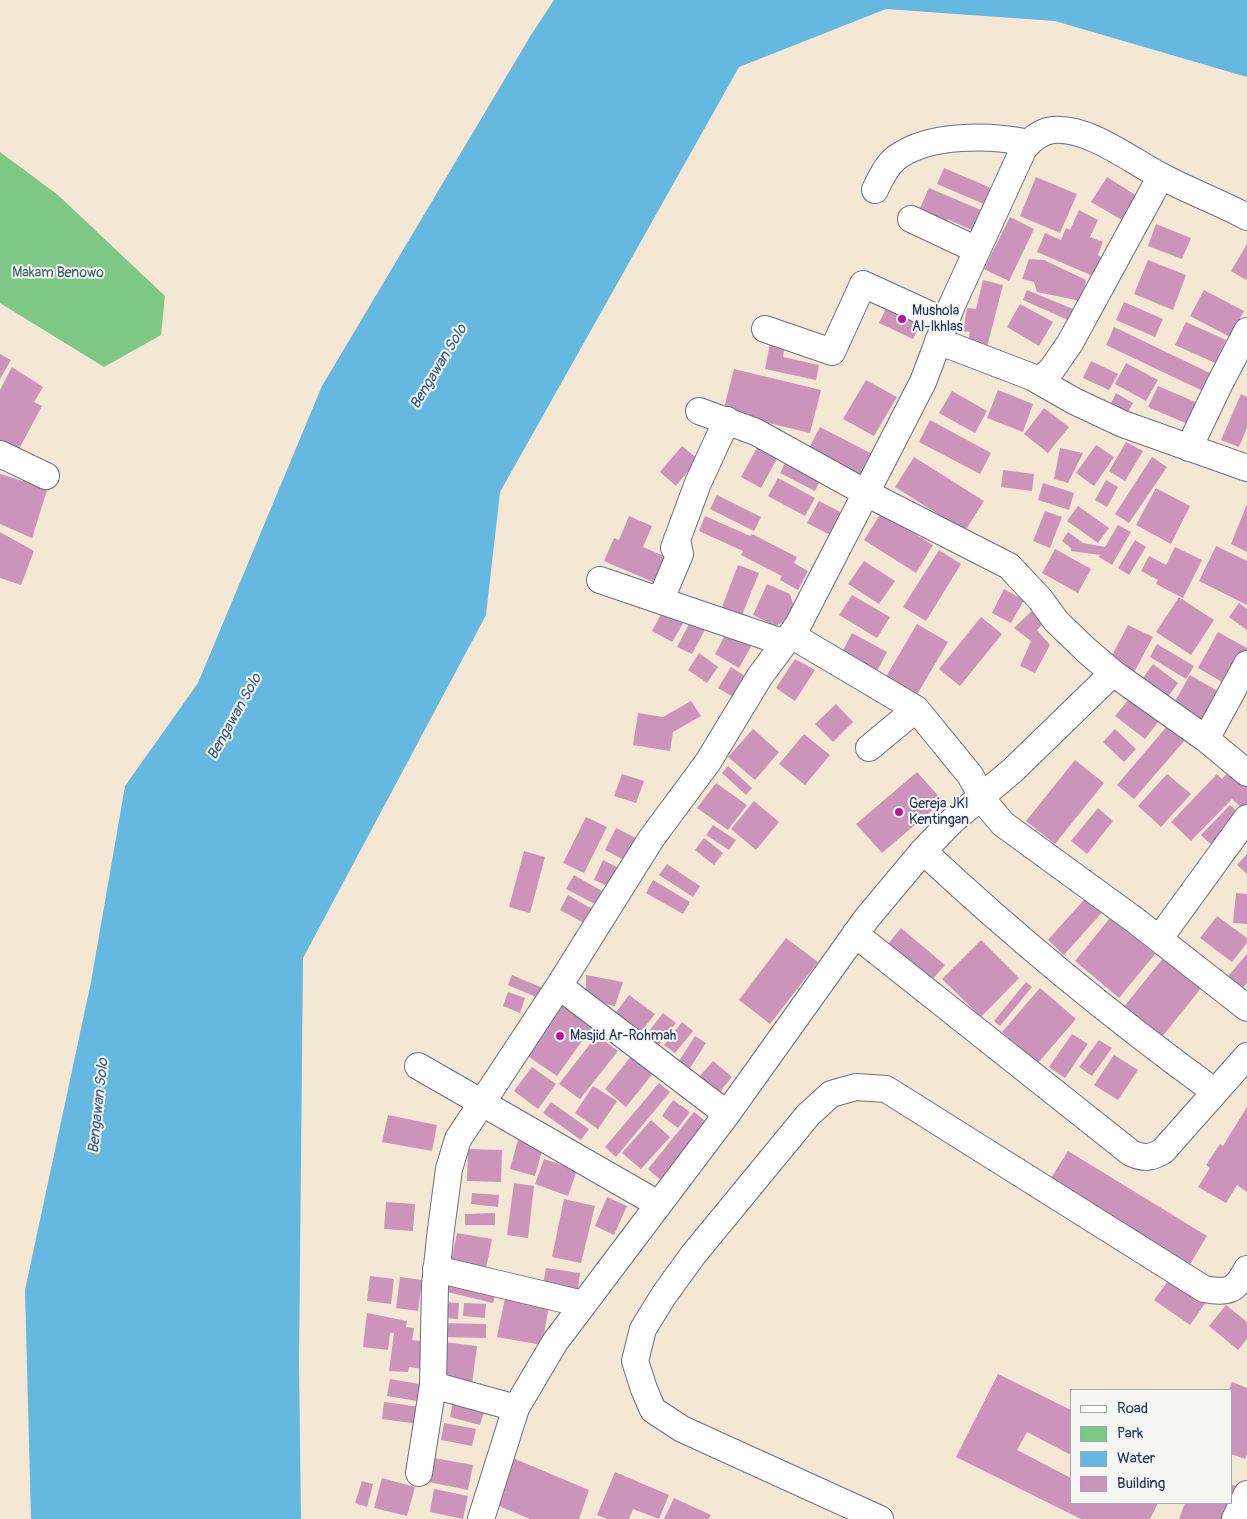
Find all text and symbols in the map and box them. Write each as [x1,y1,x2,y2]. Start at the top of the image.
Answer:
park label: Makam Benowo [12,265,104,281]
place label: Mushola Al-Ikhlas [912,303,963,336]
marker: Mushola Al-Ikhlas [896,313,908,325]
water label: Bengawan Solo [407,321,471,413]
water label: Bengawan Solo [204,671,266,763]
place label: Gereja JKI Kentingan [909,796,969,829]
marker: Gereja JKI Kentingan [893,806,905,818]
place label: Masjid Ar-Rohmah [570,1028,676,1044]
marker: Masjid Ar-Rohmah [554,1030,566,1042]
water label: Bengawan Solo [85,1058,113,1154]
legend [1070,1389,1232,1504]
text: Road [1117,1399,1148,1418]
text: Park [1117,1424,1143,1443]
text: Water [1117,1449,1155,1468]
text: Building [1117,1474,1165,1493]

